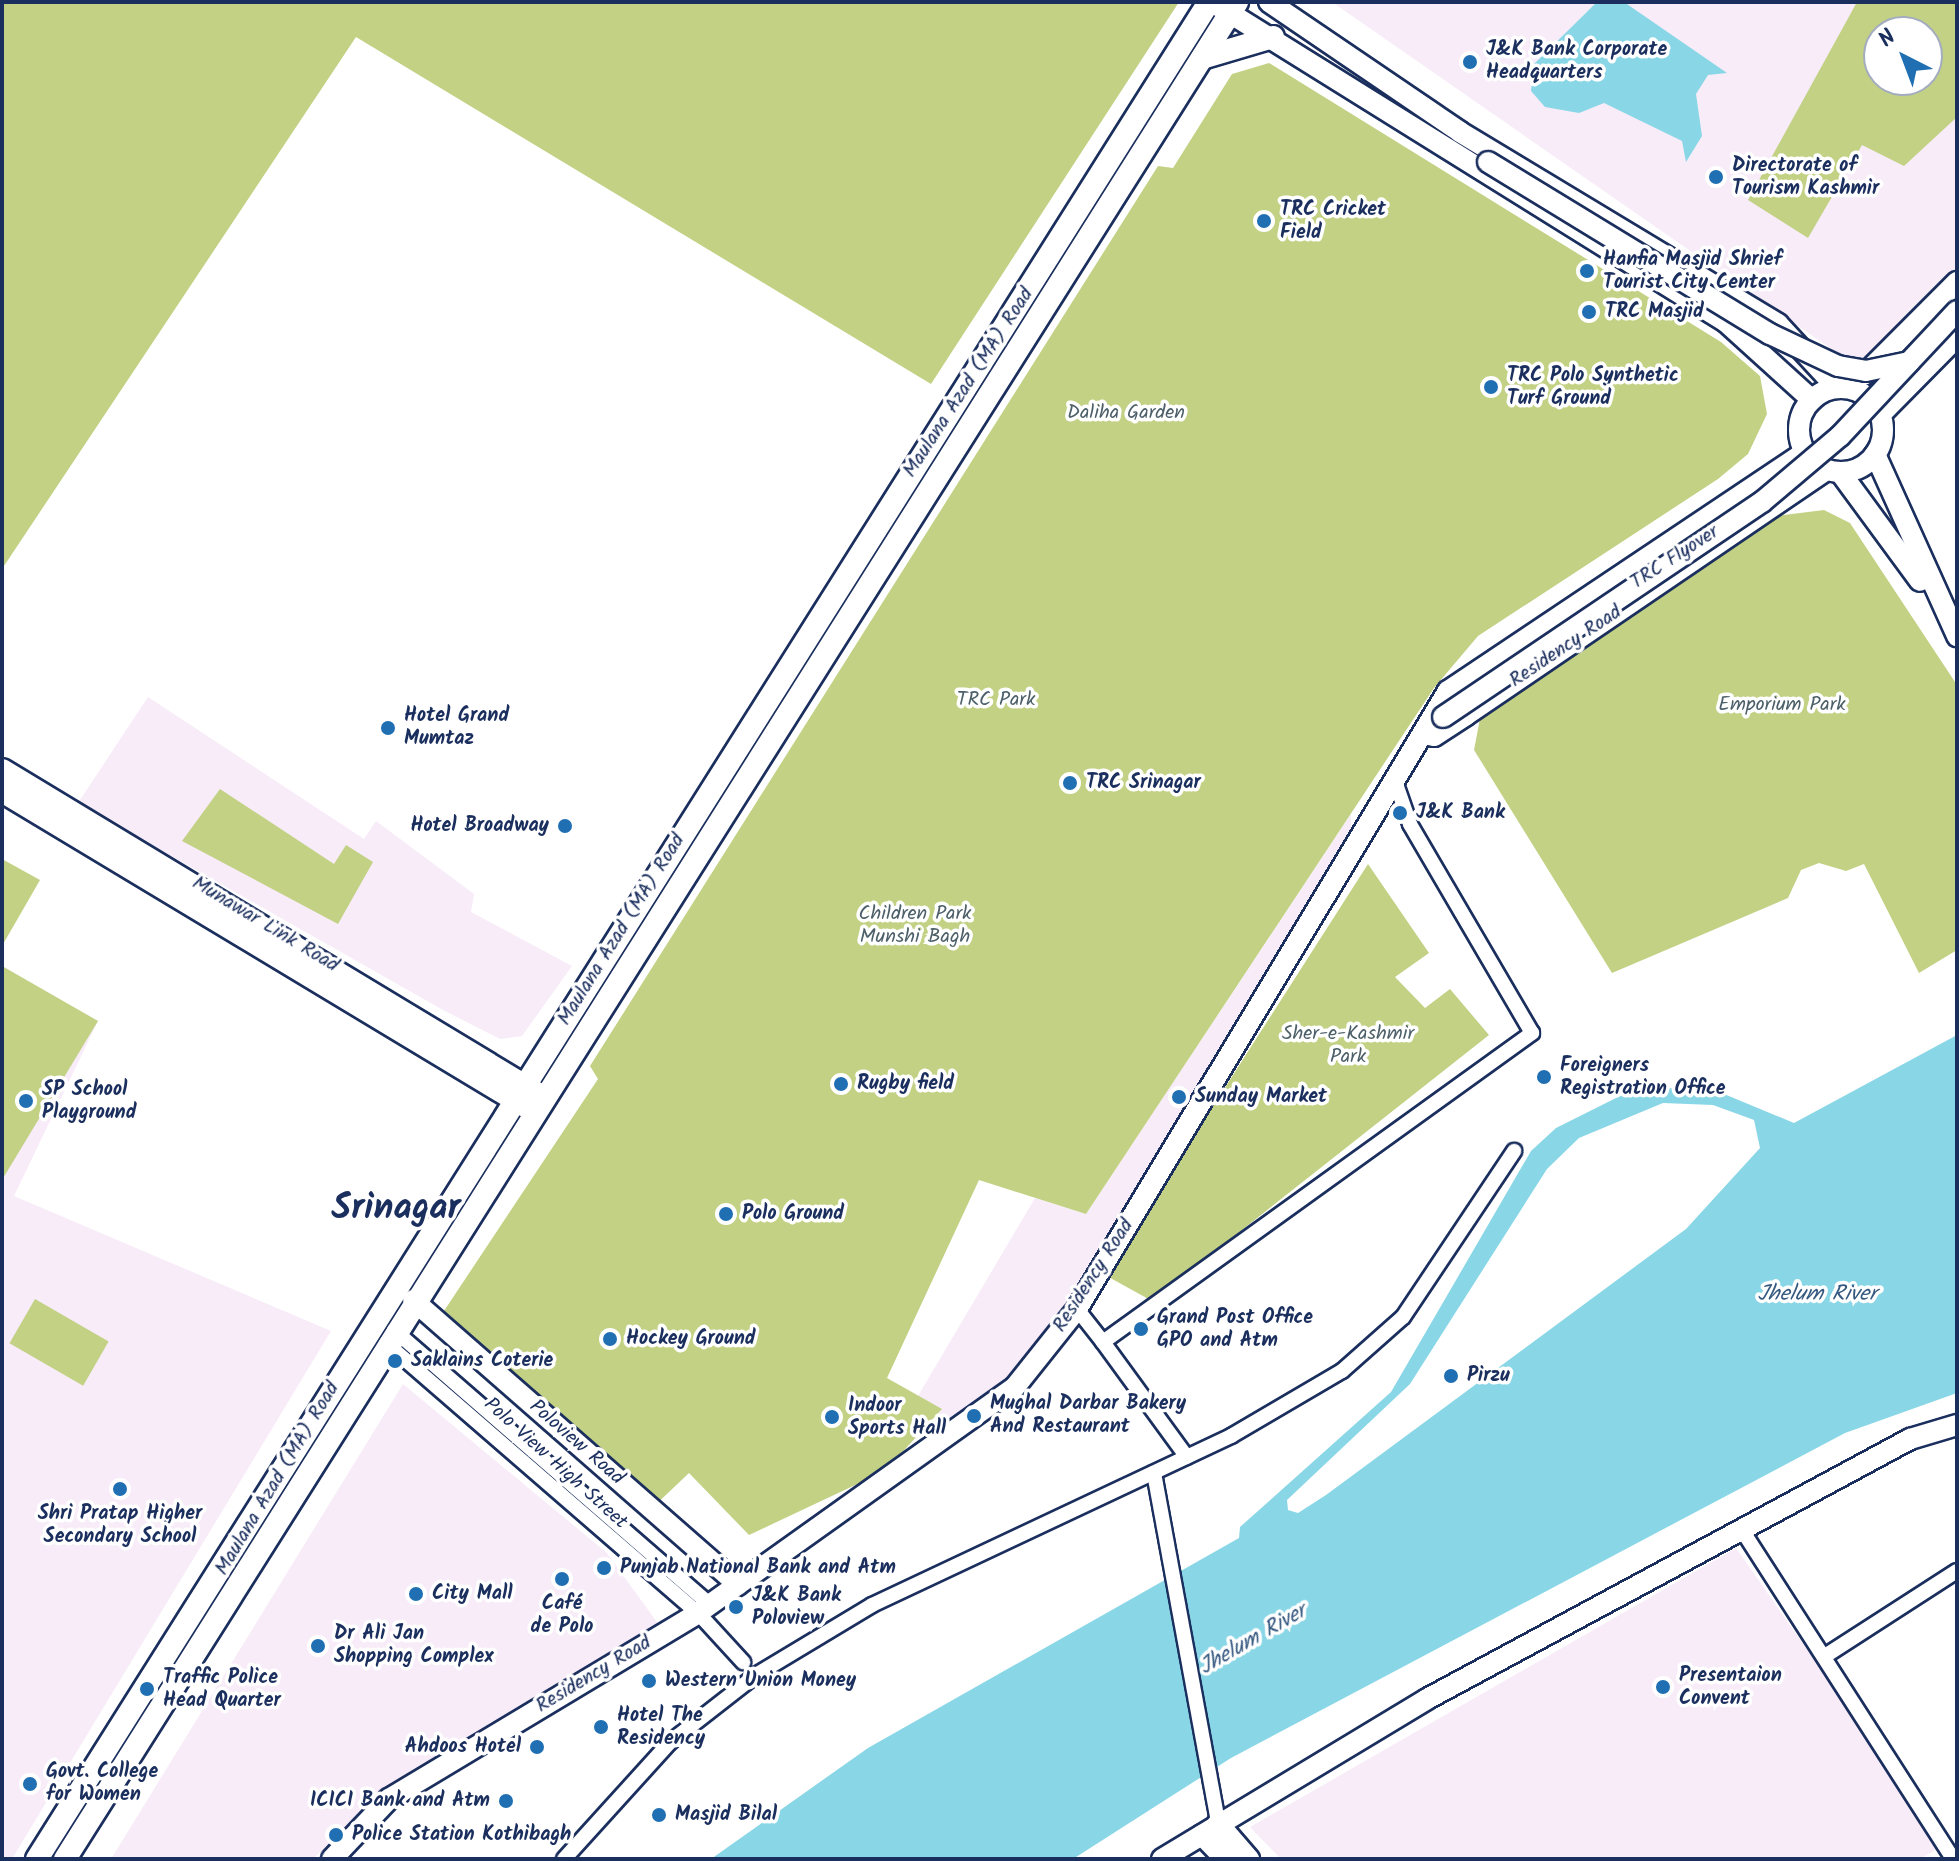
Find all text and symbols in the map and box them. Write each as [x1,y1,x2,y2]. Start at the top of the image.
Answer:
north arrow [1863,16,1943,96]
text: N [1871,22,1905,57]
place label: J&K Bank Corporate Headquarters [1486,38,1667,85]
marker: J&K Bank Corporate Headquarters [1461,53,1479,71]
place label: Directorate of Tourism Kashmir [1732,154,1879,201]
marker: Directorate of Tourism Kashmir [1707,168,1725,186]
place label: TRC Cricket Field [1280,198,1386,245]
marker: TRC Cricket Field [1255,212,1273,230]
place label: Hanfia Masjid Shrief Tourist City Center [1603,248,1782,295]
marker: Hanfia Masjid Shrief Tourist City Center [1578,262,1596,280]
street label: Maulana Azad (MA) Road [899,284,1039,482]
place label: TRC Masjid [1605,300,1704,324]
marker: TRC Masjid [1580,303,1598,321]
place label: TRC Polo Synthetic Turf Ground [1507,364,1679,411]
marker: TRC Polo Synthetic Turf Ground [1482,378,1500,396]
park label: Daliha Garden [1067,401,1185,425]
street label: TRC Flyover [1626,521,1724,595]
street label: Residency Road [1505,601,1627,693]
park label: TRC Park [957,688,1035,712]
park label: Emporium Park [1718,693,1846,717]
place label: Hotel Grand Mumtaz [404,704,509,751]
marker: Hotel Grand Mumtaz [379,719,397,737]
place label: TRC Srinagar [1086,771,1201,795]
marker: TRC Srinagar [1061,774,1079,792]
place label: J&K Bank [1416,801,1505,825]
marker: J&K Bank [1391,804,1409,822]
place label: Hotel Broadway [410,814,549,838]
marker: Hotel Broadway [556,817,574,835]
street label: Maulana Azad (MA) Road [553,830,691,1030]
street label: Munawar Link Road [187,872,343,978]
park label: Children Park Munshi Bagh [859,902,971,949]
park label: Sher-e-Kashmir Park [1282,1022,1414,1069]
place label: Foreigners Registration Office [1560,1054,1725,1101]
marker: Foreigners Registration Office [1535,1068,1553,1086]
place label: Rugby field [857,1072,954,1096]
marker: Rugby field [832,1075,850,1093]
place label: SP School Playground [42,1078,136,1125]
place label: Sunday Market [1195,1085,1327,1109]
marker: Sunday Market [1170,1088,1188,1106]
marker: SP School Playground [17,1092,35,1110]
district label: Srinagar [331,1187,461,1231]
place label: Polo Ground [742,1202,844,1226]
marker: Polo Ground [717,1205,735,1223]
street label: Residency Road [1049,1215,1139,1337]
water label: Jhelum River [1758,1282,1876,1308]
place label: Grand Post Office GPO and Atm [1157,1306,1313,1353]
marker: Grand Post Office GPO and Atm [1132,1320,1150,1338]
place label: Hockey Ground [626,1327,756,1351]
marker: Hockey Ground [601,1330,619,1348]
place label: Saklains Coterie [411,1349,553,1373]
marker: Saklains Coterie [386,1352,404,1370]
place label: Pirzu [1467,1364,1510,1388]
marker: Pirzu [1442,1367,1460,1385]
street label: Maulana Azad (MA) Road [211,1378,345,1580]
place label: Mughal Darbar Bakery And Restaurant [990,1392,1186,1439]
street label: Polo View High Street [478,1393,632,1535]
place label: Indoor Sports Hall [848,1394,946,1441]
street label: Poloview Road [524,1395,628,1491]
marker: Mughal Darbar Bakery And Restaurant [965,1407,983,1425]
marker: Indoor Sports Hall [823,1408,841,1426]
marker: Shri Pratap Higher Secondary School [111,1480,129,1498]
place label: Shri Pratap Higher Secondary School [38,1502,202,1549]
place label: Punjab National Bank and Atm [620,1556,896,1580]
marker: Punjab National Bank and Atm [595,1559,613,1577]
marker: Café de Polo [553,1570,571,1588]
place label: City Mall [432,1582,513,1606]
place label: J&K Bank Poloview [752,1584,841,1631]
marker: City Mall [407,1585,425,1603]
place label: Café de Polo [531,1592,593,1639]
marker: J&K Bank Poloview [727,1598,745,1616]
water label: Jhelum River [1195,1599,1311,1681]
place label: Dr Ali Jan Shopping Complex [334,1622,494,1669]
street label: Residency Road [532,1631,656,1719]
marker: Dr Ali Jan Shopping Complex [309,1637,327,1655]
place label: Presentaion Convent [1679,1664,1782,1711]
place label: Traffic Police Head Quarter [163,1666,281,1713]
place label: Western Union Money [665,1669,856,1693]
marker: Western Union Money [640,1672,658,1690]
marker: Presentaion Convent [1654,1678,1672,1696]
marker: Traffic Police Head Quarter [138,1680,156,1698]
place label: Hotel The Residency [617,1704,705,1751]
marker: Hotel The Residency [592,1718,610,1736]
place label: Ahdoos Hotel [405,1735,521,1759]
marker: Ahdoos Hotel [528,1738,546,1756]
place label: Govt. College for Women [46,1760,158,1807]
marker: Govt. College for Women [21,1775,39,1793]
place label: ICICI Bank and Atm [310,1789,490,1813]
marker: ICICI Bank and Atm [497,1792,515,1810]
place label: Masjid Bilal [675,1803,777,1827]
marker: Masjid Bilal [650,1806,668,1824]
place label: Police Station Kothibagh [352,1823,571,1847]
marker: Police Station Kothibagh [327,1826,345,1844]

